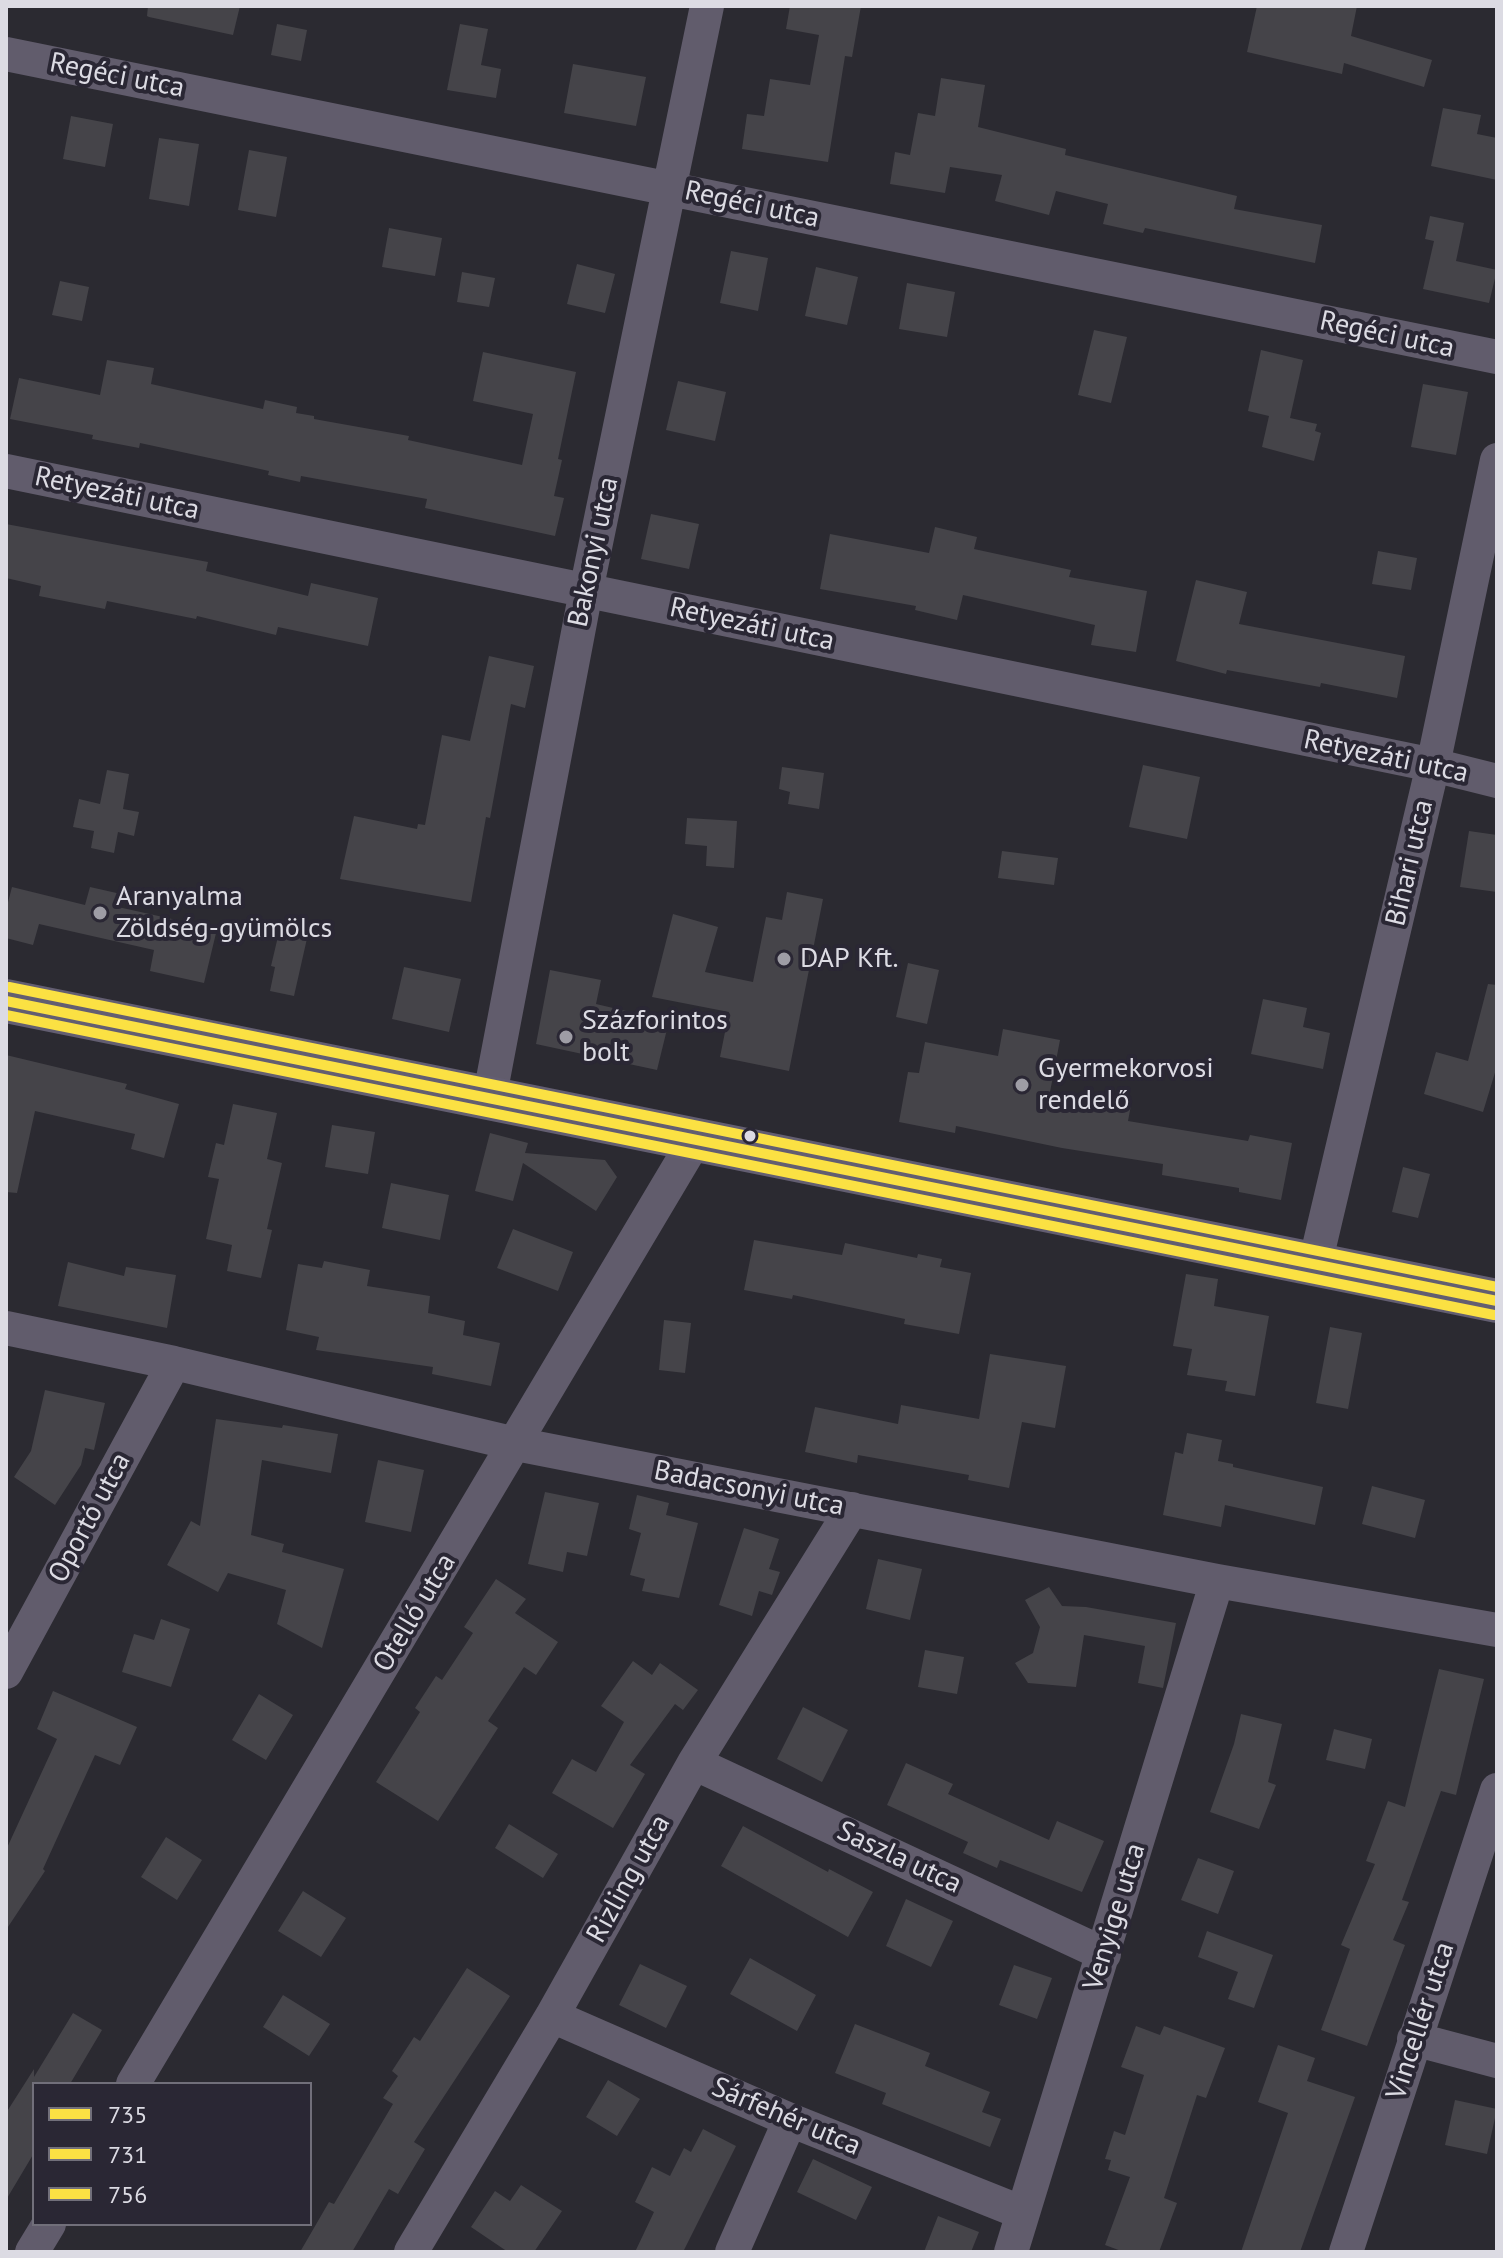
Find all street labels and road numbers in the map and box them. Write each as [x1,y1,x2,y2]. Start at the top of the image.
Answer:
street label: Regéci utca [47,46,187,106]
street label: Regéci utca [682,174,822,236]
street label: Regéci utca [1317,304,1457,366]
street label: Retyezáti utca [32,460,202,528]
street label: Bakonyi utca [562,474,626,630]
street label: Retyezáti utca [667,591,837,659]
street label: Retyezáti utca [1301,723,1471,791]
street label: Bihari utca [1379,797,1441,929]
street label: Oportó utca [42,1447,138,1589]
street label: Badacsonyi utca [651,1454,847,1524]
street label: Otelló utca [367,1548,463,1678]
street label: Rizling utca [580,1809,678,1949]
street label: Saszla utca [831,1815,967,1901]
street label: Venyige utca [1077,1839,1153,1995]
street label: Vincellér utca [1380,1938,1462,2104]
street label: Sárfehér utca [707,2071,865,2163]

